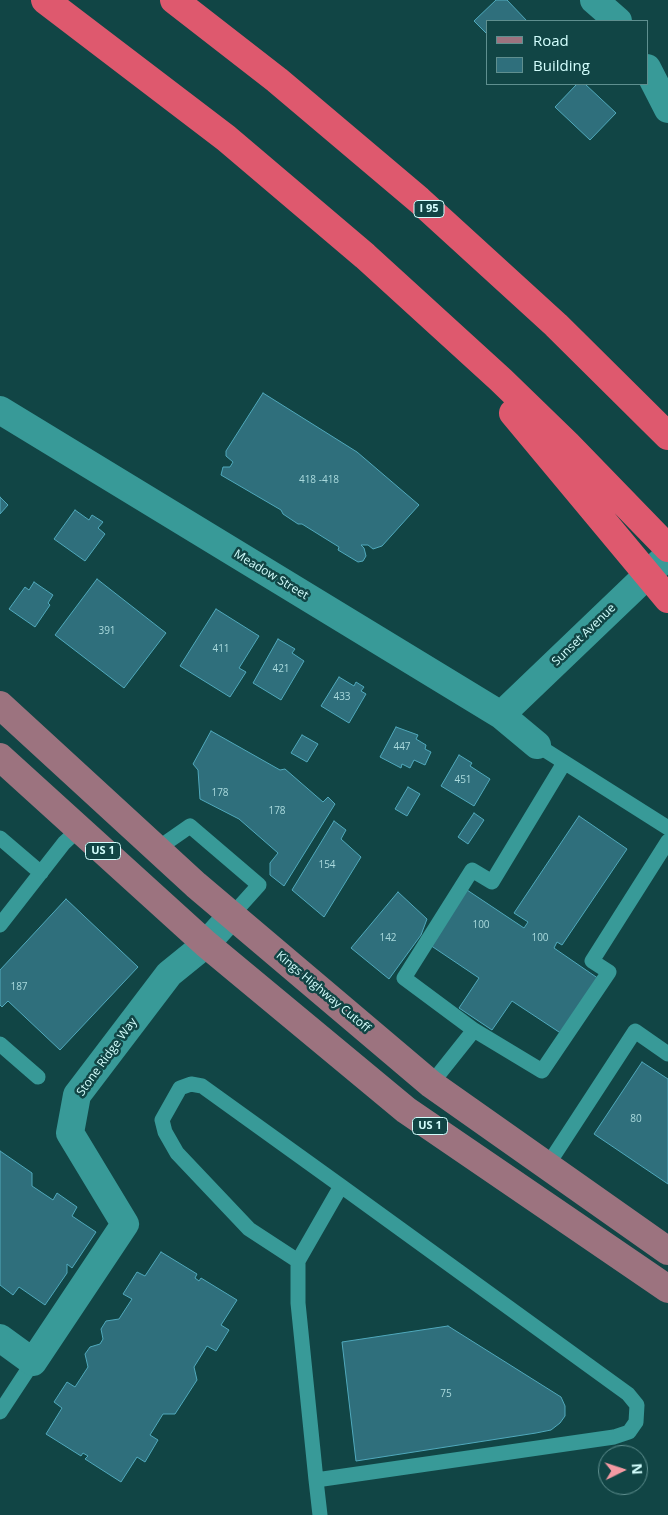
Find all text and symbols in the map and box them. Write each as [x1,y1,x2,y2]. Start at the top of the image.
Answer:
legend [486,20,648,85]
text: Road [533,30,569,50]
text: Building [533,55,590,75]
road number: I 95 [414,200,444,218]
house number: 418 -418 [299,474,339,486]
street label: Meadow Street [231,547,311,603]
street label: Sunset Avenue [549,601,619,669]
house number: 391 [98,625,116,637]
house number: 411 [212,643,230,655]
house number: 421 [272,663,290,675]
house number: 433 [333,691,351,703]
house number: 447 [393,741,411,753]
house number: 451 [454,774,472,786]
house number: 178 [211,787,229,799]
house number: 178 [268,805,286,817]
road number: US 1 [86,842,120,859]
house number: 154 [318,859,336,871]
house number: 100 [472,919,490,931]
house number: 142 [379,932,397,944]
house number: 100 [531,932,549,944]
street label: Kings Highway Cutoff [273,948,373,1036]
house number: 187 [10,981,28,993]
street label: Stone Ridge Way [74,1015,140,1099]
house number: 80 [630,1113,642,1125]
road number: US 1 [412,1118,448,1134]
house number: 75 [440,1388,452,1400]
north arrow [598,1445,648,1495]
text: N [628,1463,647,1475]

